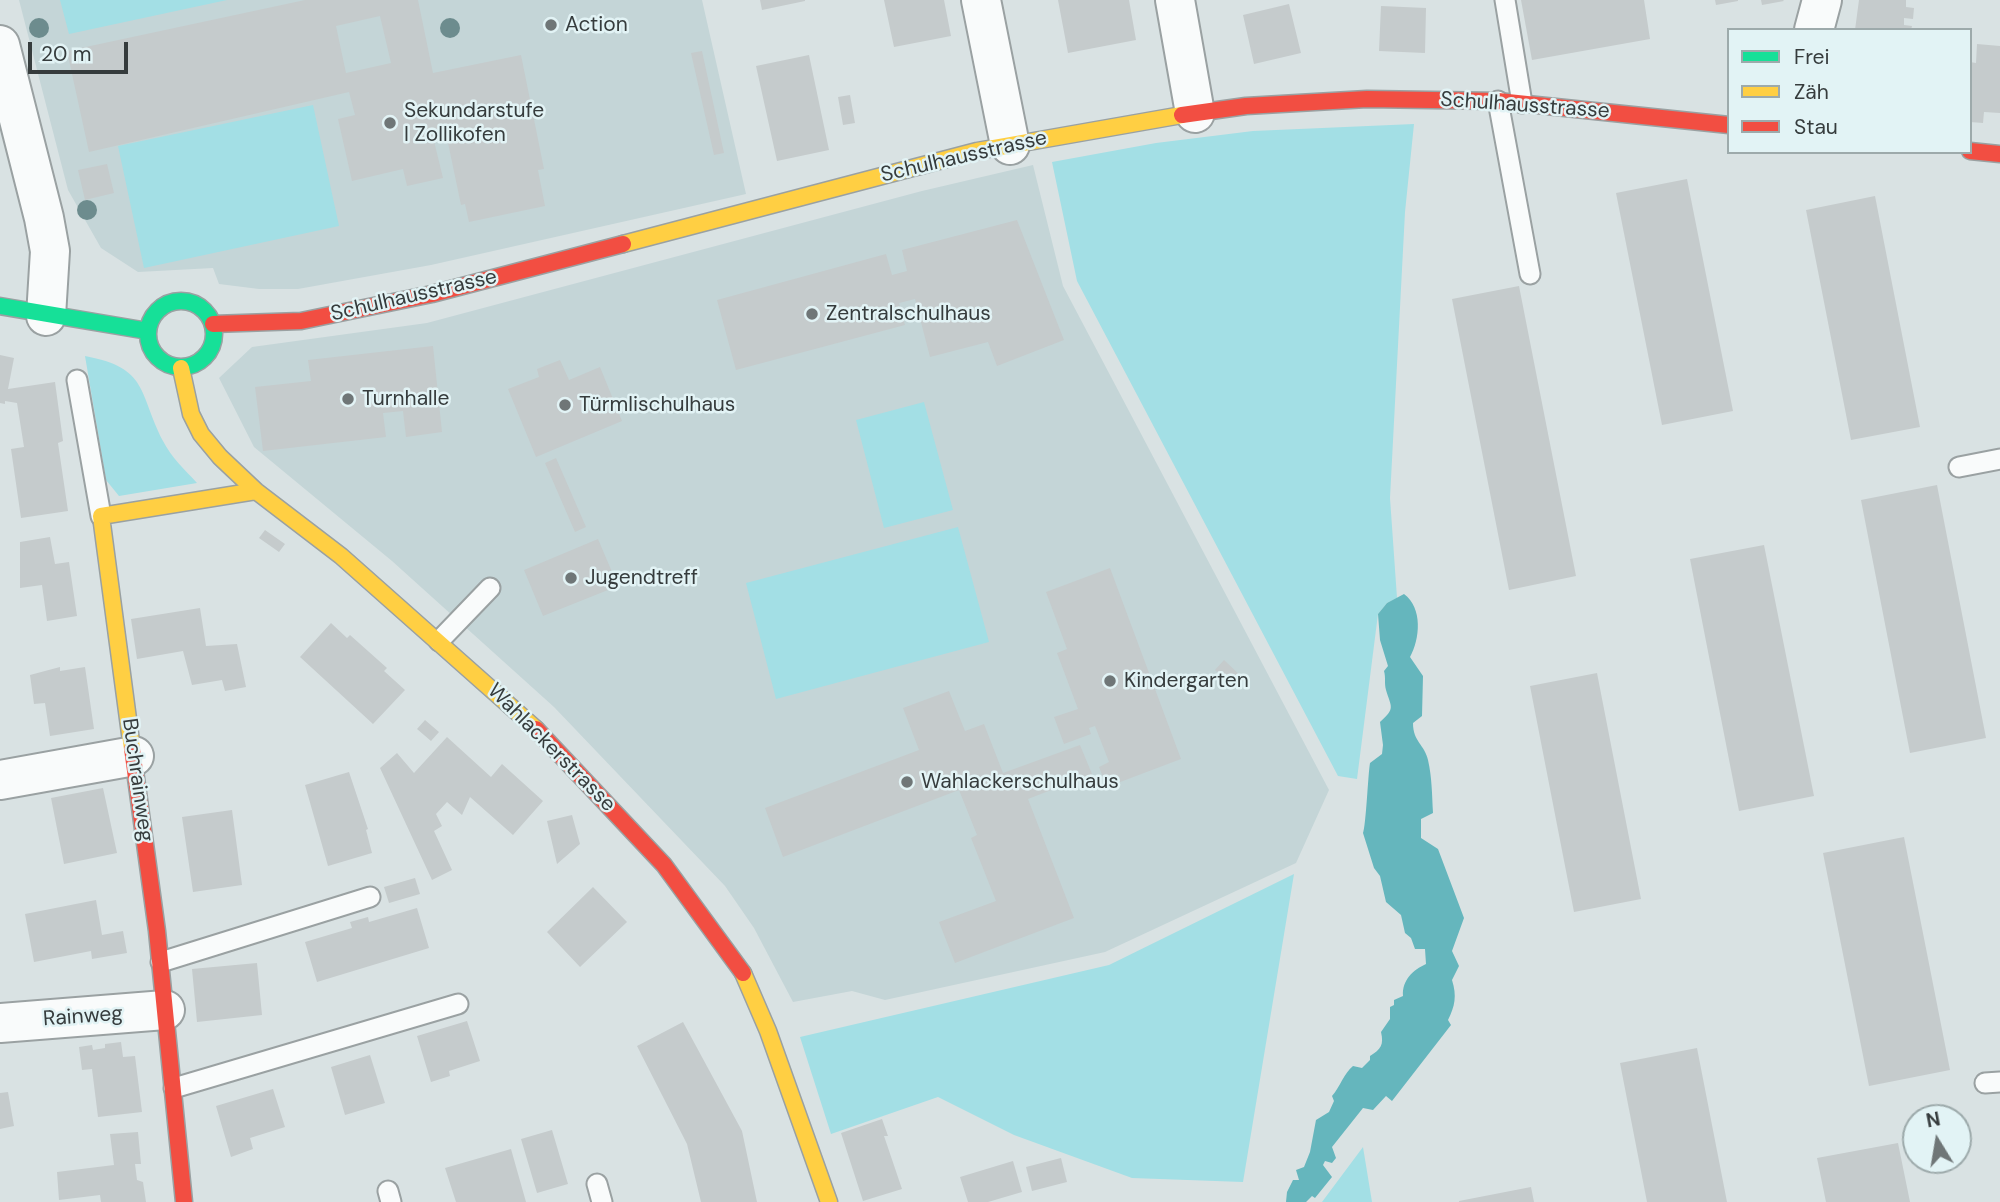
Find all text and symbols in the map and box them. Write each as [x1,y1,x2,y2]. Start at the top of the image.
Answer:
place label: Action [565,12,628,38]
marker: Action [543,17,559,33]
scale bar [32,28,131,72]
legend [1727,28,1972,154]
text: 20 m [41,40,92,68]
text: Frei [1794,43,1830,71]
text: Zäh [1794,78,1829,106]
street label: Schulhausstrasse [1440,88,1610,124]
place label: Sekundarstufe I Zollikofen [404,98,544,148]
text: Stau [1794,113,1838,141]
marker: Sekundarstufe I Zollikofen [382,115,398,131]
street label: Schulhausstrasse [879,126,1049,188]
street label: Schulhausstrasse [329,265,499,327]
place label: Zentralschulhaus [826,301,991,327]
marker: Zentralschulhaus [804,306,820,322]
place label: Turnhalle [362,386,449,412]
marker: Turnhalle [340,391,356,407]
place label: Türmlischulhaus [579,392,735,418]
marker: Türmlischulhaus [557,397,573,413]
place label: Jugendtreff [585,565,698,591]
marker: Jugendtreff [563,570,579,586]
place label: Kindergarten [1124,668,1249,694]
marker: Kindergarten [1102,673,1118,689]
street label: Wahlackerstrasse [482,679,620,817]
street label: Buchrainweg [116,717,158,843]
place label: Wahlackerschulhaus [921,769,1119,795]
marker: Wahlackerschulhaus [899,774,915,790]
street label: Rainweg [42,1002,124,1032]
north arrow [1902,1104,1972,1174]
text: N [1924,1106,1942,1133]

